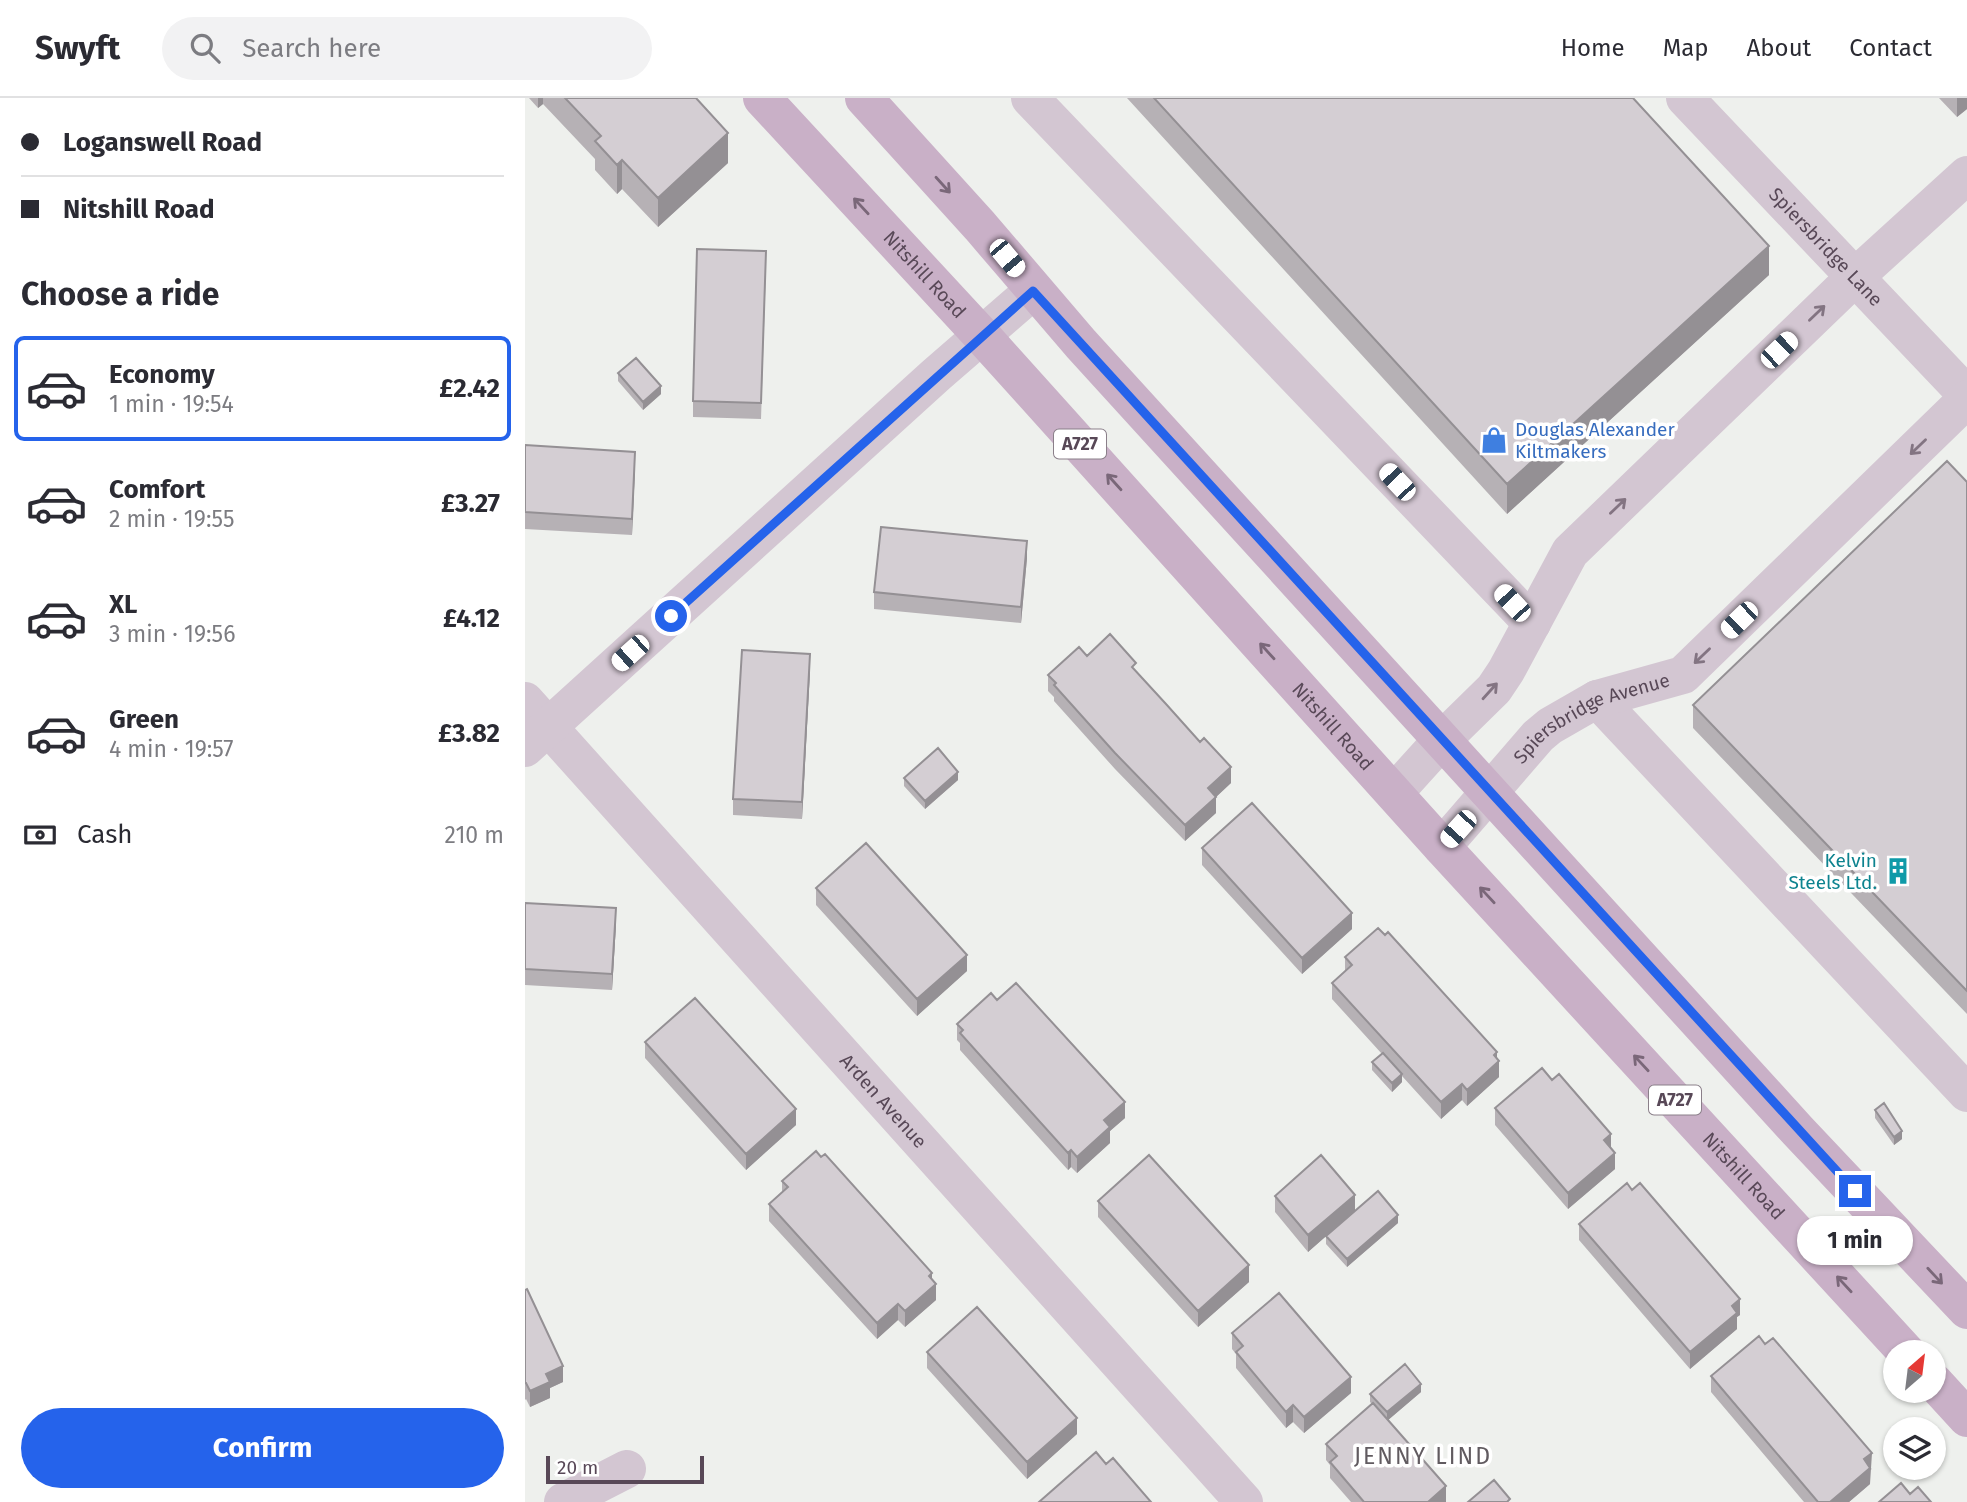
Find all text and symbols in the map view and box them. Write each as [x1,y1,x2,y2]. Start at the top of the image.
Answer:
search box [162,17,652,80]
text: Swyft [35,28,120,68]
icon: search [186,29,224,67]
text: Search here [242,33,381,64]
text: Home [1561,34,1625,62]
text: Map [1663,34,1709,62]
text: About [1747,34,1811,62]
text: Contact [1849,34,1932,62]
text: Loganswell Road [63,127,262,158]
one-way arrow [935,176,951,194]
street label: Spiersbridge Lane [1765,183,1888,311]
text: Nitshill Road [63,194,215,225]
one-way arrow [853,197,869,215]
street label: Nitshill Road [879,226,971,323]
car [986,235,1029,281]
text: Choose a ride [21,275,219,313]
one-way arrow [1808,305,1825,322]
car [1757,328,1802,372]
icon: car [25,357,88,420]
text: Economy [109,359,215,390]
text: £2.42 [439,373,500,404]
text: 1 min · 19:54 [109,390,234,418]
place label: Douglas Alexander Kiltmakers [1515,418,1675,463]
shop icon: Douglas Alexander Kiltmakers [1479,425,1509,455]
road number: A727 [1054,430,1106,458]
one-way arrow [1910,438,1927,455]
car [1375,459,1420,505]
icon: car [25,472,88,535]
one-way arrow [1106,473,1122,491]
text: Comfort [109,474,205,505]
text: £3.27 [441,488,500,519]
one-way arrow [1609,497,1626,514]
text: 2 min · 19:55 [109,505,234,533]
car [1490,580,1535,626]
icon: car [25,587,88,650]
text: XL [109,589,137,620]
car [1717,598,1762,642]
route start [655,600,687,632]
text: £4.12 [443,603,500,634]
text: 3 min · 19:56 [109,620,235,648]
car [608,631,653,675]
one-way arrow [1258,643,1275,660]
one-way arrow [1694,648,1711,665]
street label: Spiersbridge Avenue [1508,668,1672,768]
street label: Nitshill Road [1288,677,1379,775]
one-way arrow [1482,682,1498,700]
icon: car [25,702,88,765]
text: Green [109,704,179,735]
text: £3.82 [438,718,500,749]
text: 4 min · 19:57 [109,735,234,763]
car [1437,806,1480,852]
icon: cash [21,816,59,854]
text: Cash [77,819,133,850]
text: 210 m [445,821,504,849]
place label: Kelvin Steels Ltd. [1788,849,1877,894]
building icon: Kelvin Steels Ltd. [1883,856,1913,886]
one-way arrow [1478,887,1495,904]
street label: Arden Avenue [836,1049,932,1152]
one-way arrow [1632,1055,1649,1072]
road number: A727 [1649,1085,1701,1114]
street label: Nitshill Road [1698,1127,1790,1224]
route end [1839,1175,1871,1207]
callout: 1 min [1797,1216,1913,1264]
text: 1 min [1827,1226,1883,1254]
one-way arrow [1927,1267,1944,1284]
one-way arrow [1836,1276,1853,1293]
north arrow [1883,1340,1946,1404]
map controls [1883,1340,1946,1480]
button: Confirm [21,1408,504,1488]
button: layers [1883,1417,1946,1480]
district label: JENNY LIND [1354,1442,1492,1470]
scale bar [546,1453,703,1485]
text: 20 m [557,1456,598,1479]

